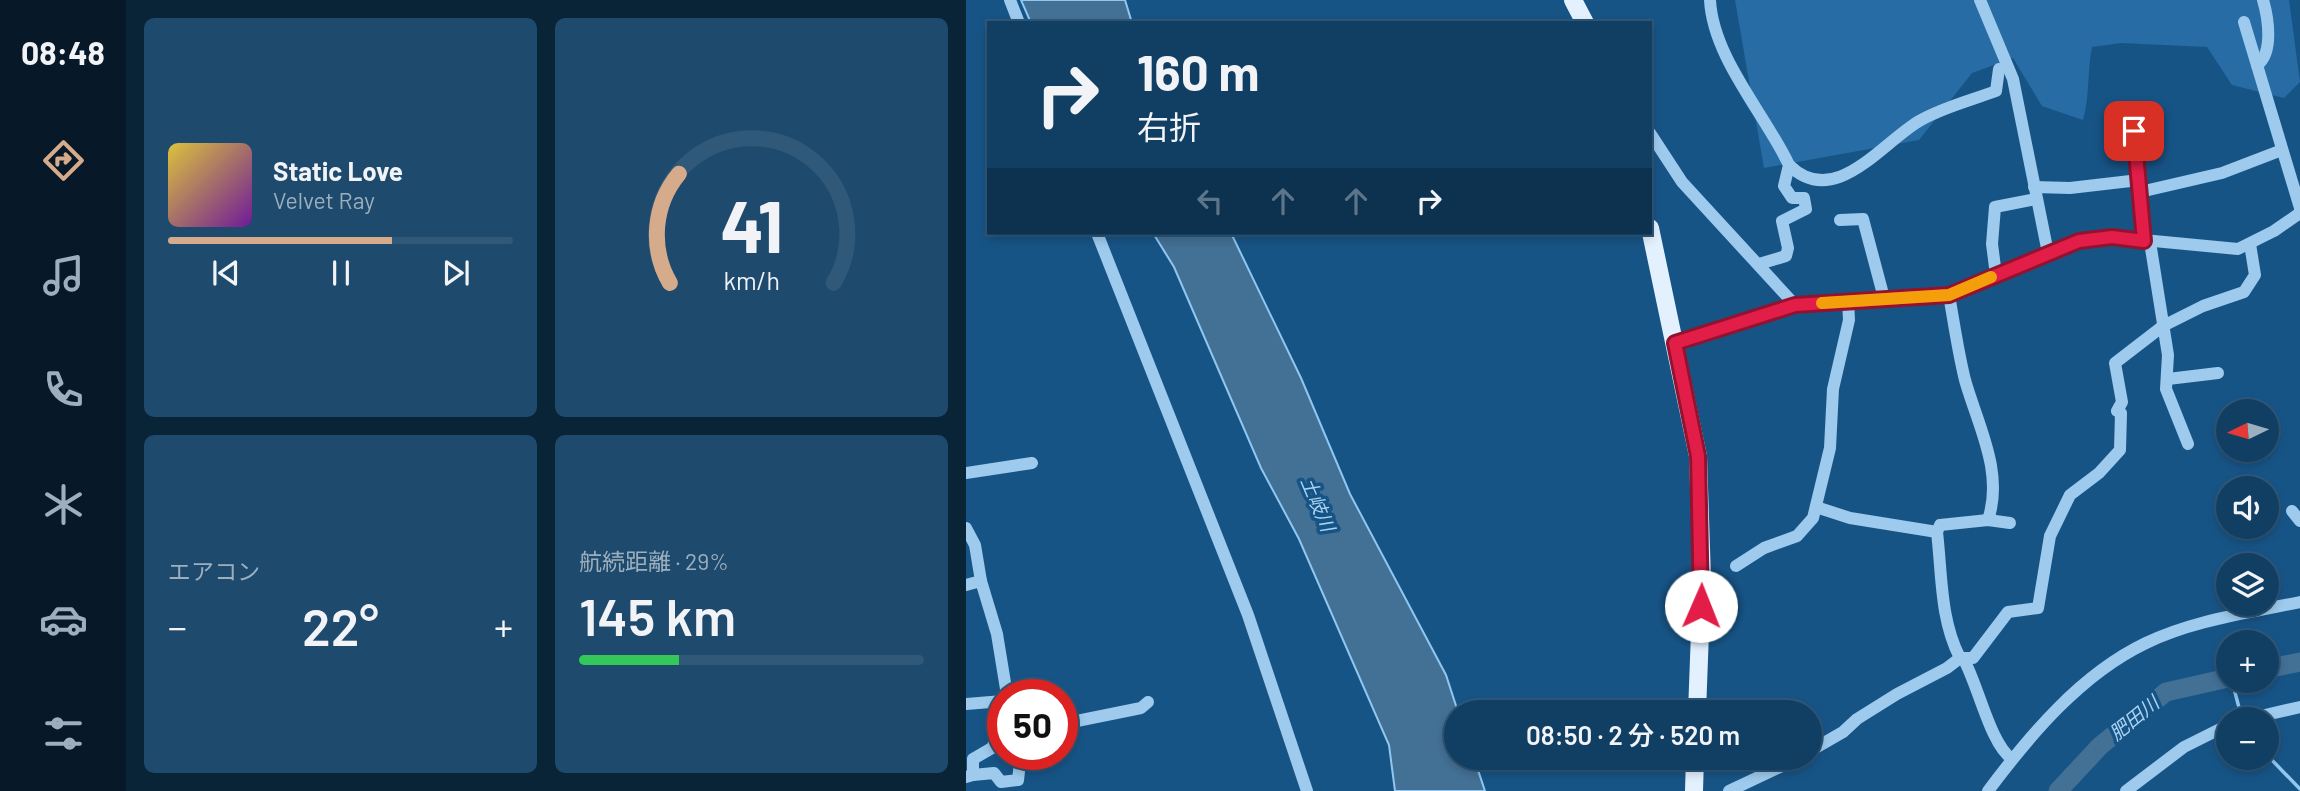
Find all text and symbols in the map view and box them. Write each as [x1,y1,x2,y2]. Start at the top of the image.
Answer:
text: 08:48 [21,33,105,71]
text: 160 m [1137,42,1259,101]
icon: right [1022,49,1113,140]
pin [2104,101,2164,161]
text: 右折 [1137,107,1201,145]
icon: arrive [2115,112,2153,150]
icon: directions [39,136,88,185]
text: Static Love [273,155,403,186]
text: 41 [720,181,783,269]
icon: left [1191,182,1229,220]
icon: ahead [1264,182,1302,220]
icon: ahead [1337,182,1375,220]
icon: right [1410,182,1448,220]
text: Velvet Ray [273,186,375,214]
icon: music [39,251,88,300]
icon: previous [207,254,245,292]
icon: pause [322,254,360,292]
icon: next [437,254,475,292]
text: km/h [723,265,780,295]
icon: phone [39,365,88,414]
north arrow [2216,399,2278,462]
map controls [2216,399,2279,770]
water label: 土岐川 [1297,473,1341,536]
button: sound [2216,476,2279,539]
icon: climate [39,480,88,529]
text: 航続距離 · 29% [579,547,729,575]
button: layers [2216,553,2279,616]
text: エアコン [168,557,260,585]
position arrow [1664,569,1738,643]
text: 145 km [579,584,736,646]
text: 22° [302,594,379,656]
icon: car [39,595,88,644]
text: − [168,603,187,649]
text: + [494,603,513,649]
button: + [2216,630,2279,693]
speed limit sign: 50 [987,679,1078,770]
water label: 肥田川 [2104,689,2165,744]
button: − [2216,707,2279,770]
icon: filters [39,709,88,758]
text: 08:50 · 2 分 · 520 m [1526,719,1740,750]

